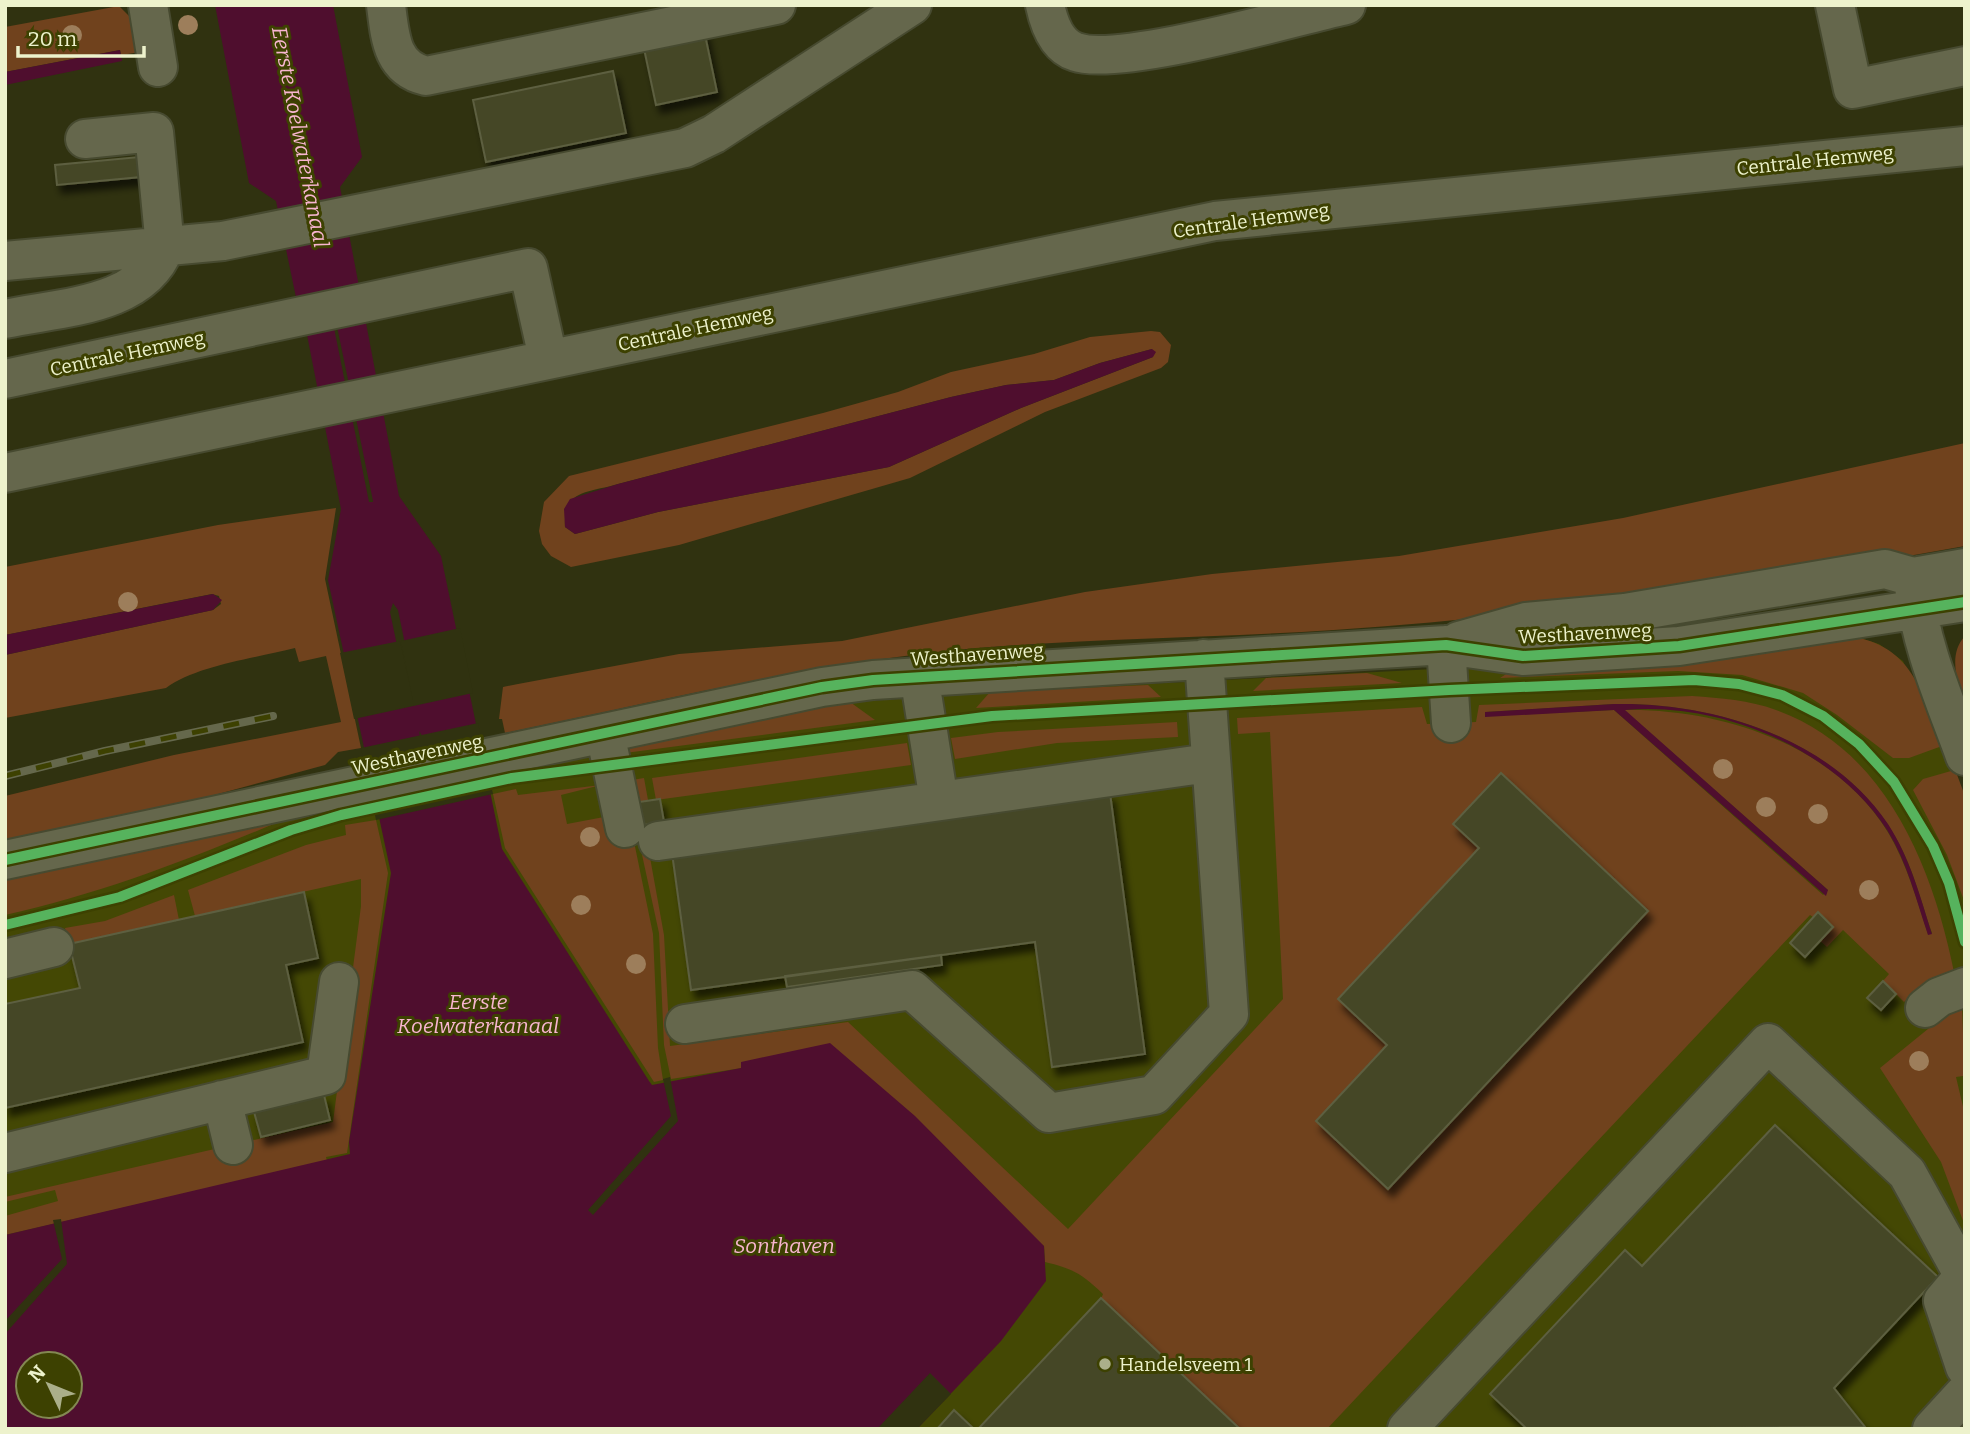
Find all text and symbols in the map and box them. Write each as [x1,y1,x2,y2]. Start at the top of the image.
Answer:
scale bar [18,14,144,58]
water label: Eerste Koelwaterkanaal [266,24,334,250]
text: 20 m [28,26,77,52]
street label: Centrale Hemweg [1735,141,1895,180]
street label: Centrale Hemweg [1171,198,1331,243]
street label: Centrale Hemweg [616,301,775,356]
street label: Centrale Hemweg [48,326,207,381]
street label: Westhavenweg [1518,619,1653,648]
street label: Westhavenweg [910,638,1045,671]
street label: Westhavenweg [349,729,485,780]
water label: Eerste Koelwaterkanaal [397,989,559,1039]
water label: Sonthaven [733,1233,835,1259]
north arrow [14,1350,84,1420]
place label: Handelsveem 1 [1119,1353,1252,1376]
marker: Handelsveem 1 [1097,1356,1113,1372]
text: N [24,1360,51,1387]

